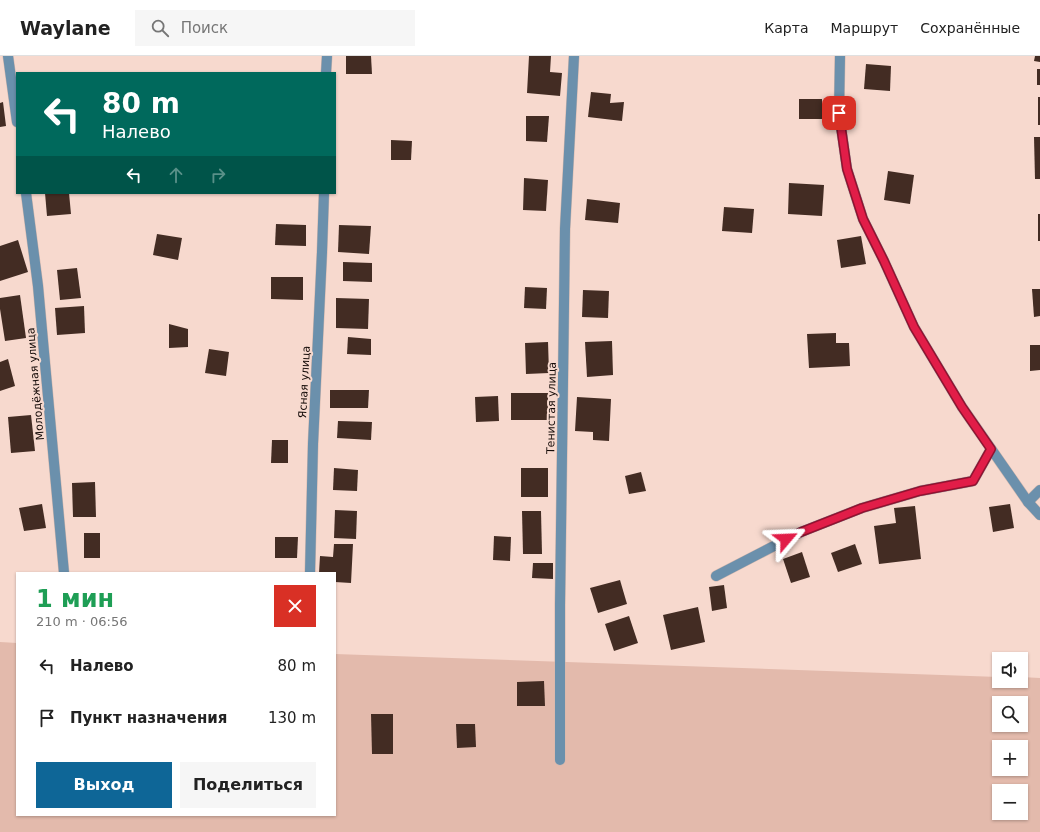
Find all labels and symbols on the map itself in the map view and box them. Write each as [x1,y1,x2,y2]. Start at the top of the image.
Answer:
pin [822,96,856,130]
street label: Молодёжная улица [24,327,47,441]
street label: Ясная улица [296,345,313,419]
street label: Тенистая улица [544,362,559,455]
position arrow [765,518,807,560]

